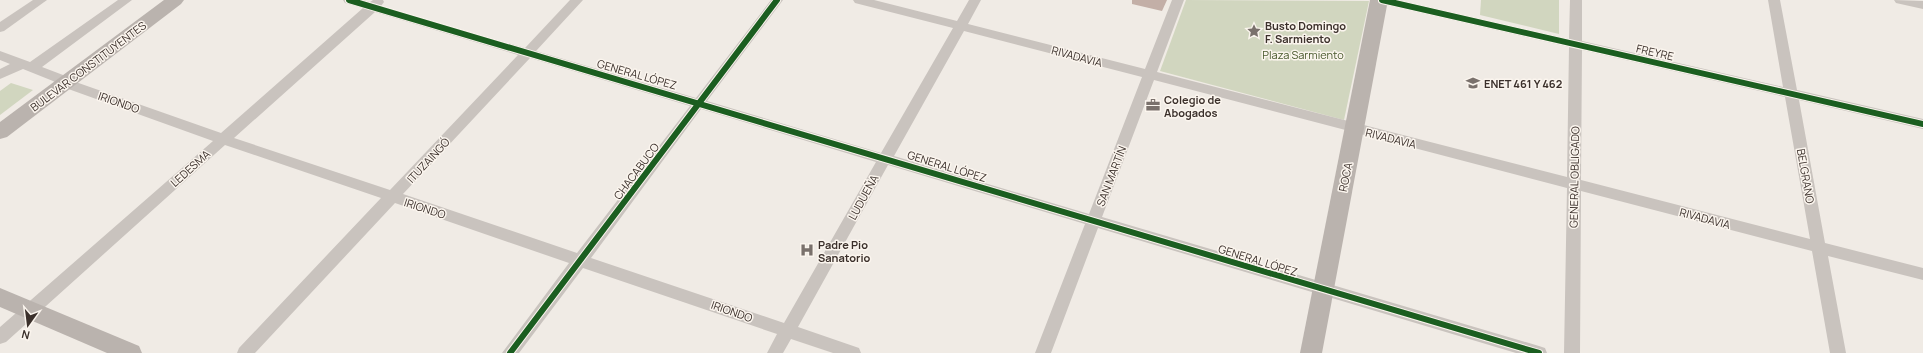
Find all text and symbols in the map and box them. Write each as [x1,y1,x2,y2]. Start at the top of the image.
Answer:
street label: BULEVAR CONSTITUYENTES [27,17,149,114]
place label: Busto Domingo F. Sarmiento [1265,18,1346,46]
place icon: Busto Domingo F. Sarmiento [1246,23,1262,39]
street label: FREYRE [1635,40,1675,64]
street label: RIVADAVIA [1050,42,1104,70]
park label: Plaza Sarmiento [1262,47,1344,62]
street label: GENERAL LÓPEZ [596,55,679,93]
school or university icon: ENET 461 Y 462 [1465,75,1481,91]
place label: ENET 461 Y 462 [1484,76,1562,91]
street label: IRIONDO [96,88,142,116]
place label: Colegio de Abogados [1164,92,1221,120]
office icon: Colegio de Abogados [1145,97,1161,113]
street label: RIVADAVIA [1364,124,1418,152]
street label: GENERAL OBLIGADO [1566,126,1582,228]
street label: ITUZAINGÓ [403,134,453,186]
street label: CHACABUCO [610,140,662,202]
street label: SAN MARTÍN [1093,144,1129,208]
street label: LEDESMA [167,146,213,190]
street label: GENERAL LÓPEZ [906,147,989,185]
street label: BELGRANO [1794,147,1818,205]
street label: ROCA [1335,161,1355,193]
street label: LUDUEÑA [845,172,882,222]
street label: IRIONDO [402,194,448,222]
street label: RIVADAVIA [1678,204,1732,232]
place label: Padre Pio Sanatorio [818,237,871,265]
street label: GENERAL LÓPEZ [1217,241,1300,279]
hospital icon: Padre Pio Sanatorio [799,242,815,258]
street label: IRIONDO [709,297,755,325]
north arrow [8,305,48,345]
text: N [20,327,31,343]

